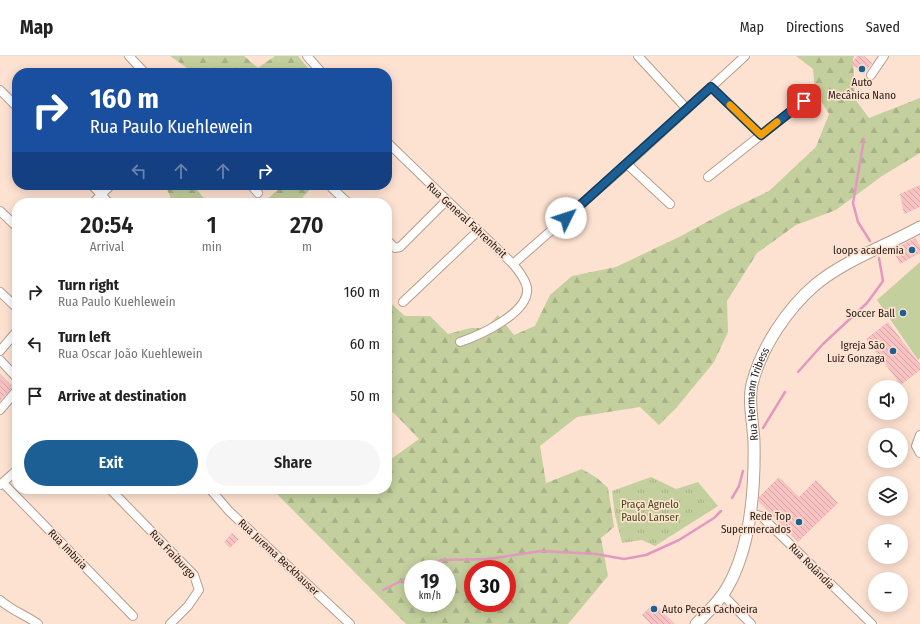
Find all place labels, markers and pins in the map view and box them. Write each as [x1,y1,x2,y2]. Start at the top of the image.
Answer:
marker: Auto Mecânica Nano [857,64,867,74]
place label: Auto Mecânica Nano [828,76,896,102]
pin [787,84,821,118]
place label: loops academia [833,244,904,257]
marker: loops academia [907,245,917,255]
place label: Soccer Ball [846,307,895,320]
marker: Soccer Ball [898,308,908,318]
place label: Igreja São Luiz Gonzaga [827,339,885,365]
marker: Igreja São Luiz Gonzaga [888,346,898,356]
place label: Rede Top Supermercados [721,510,791,536]
marker: Rede Top Supermercados [794,517,804,527]
place label: Auto Peças Cachoeira [662,603,758,616]
marker: Auto Peças Cachoeira [649,604,659,614]

